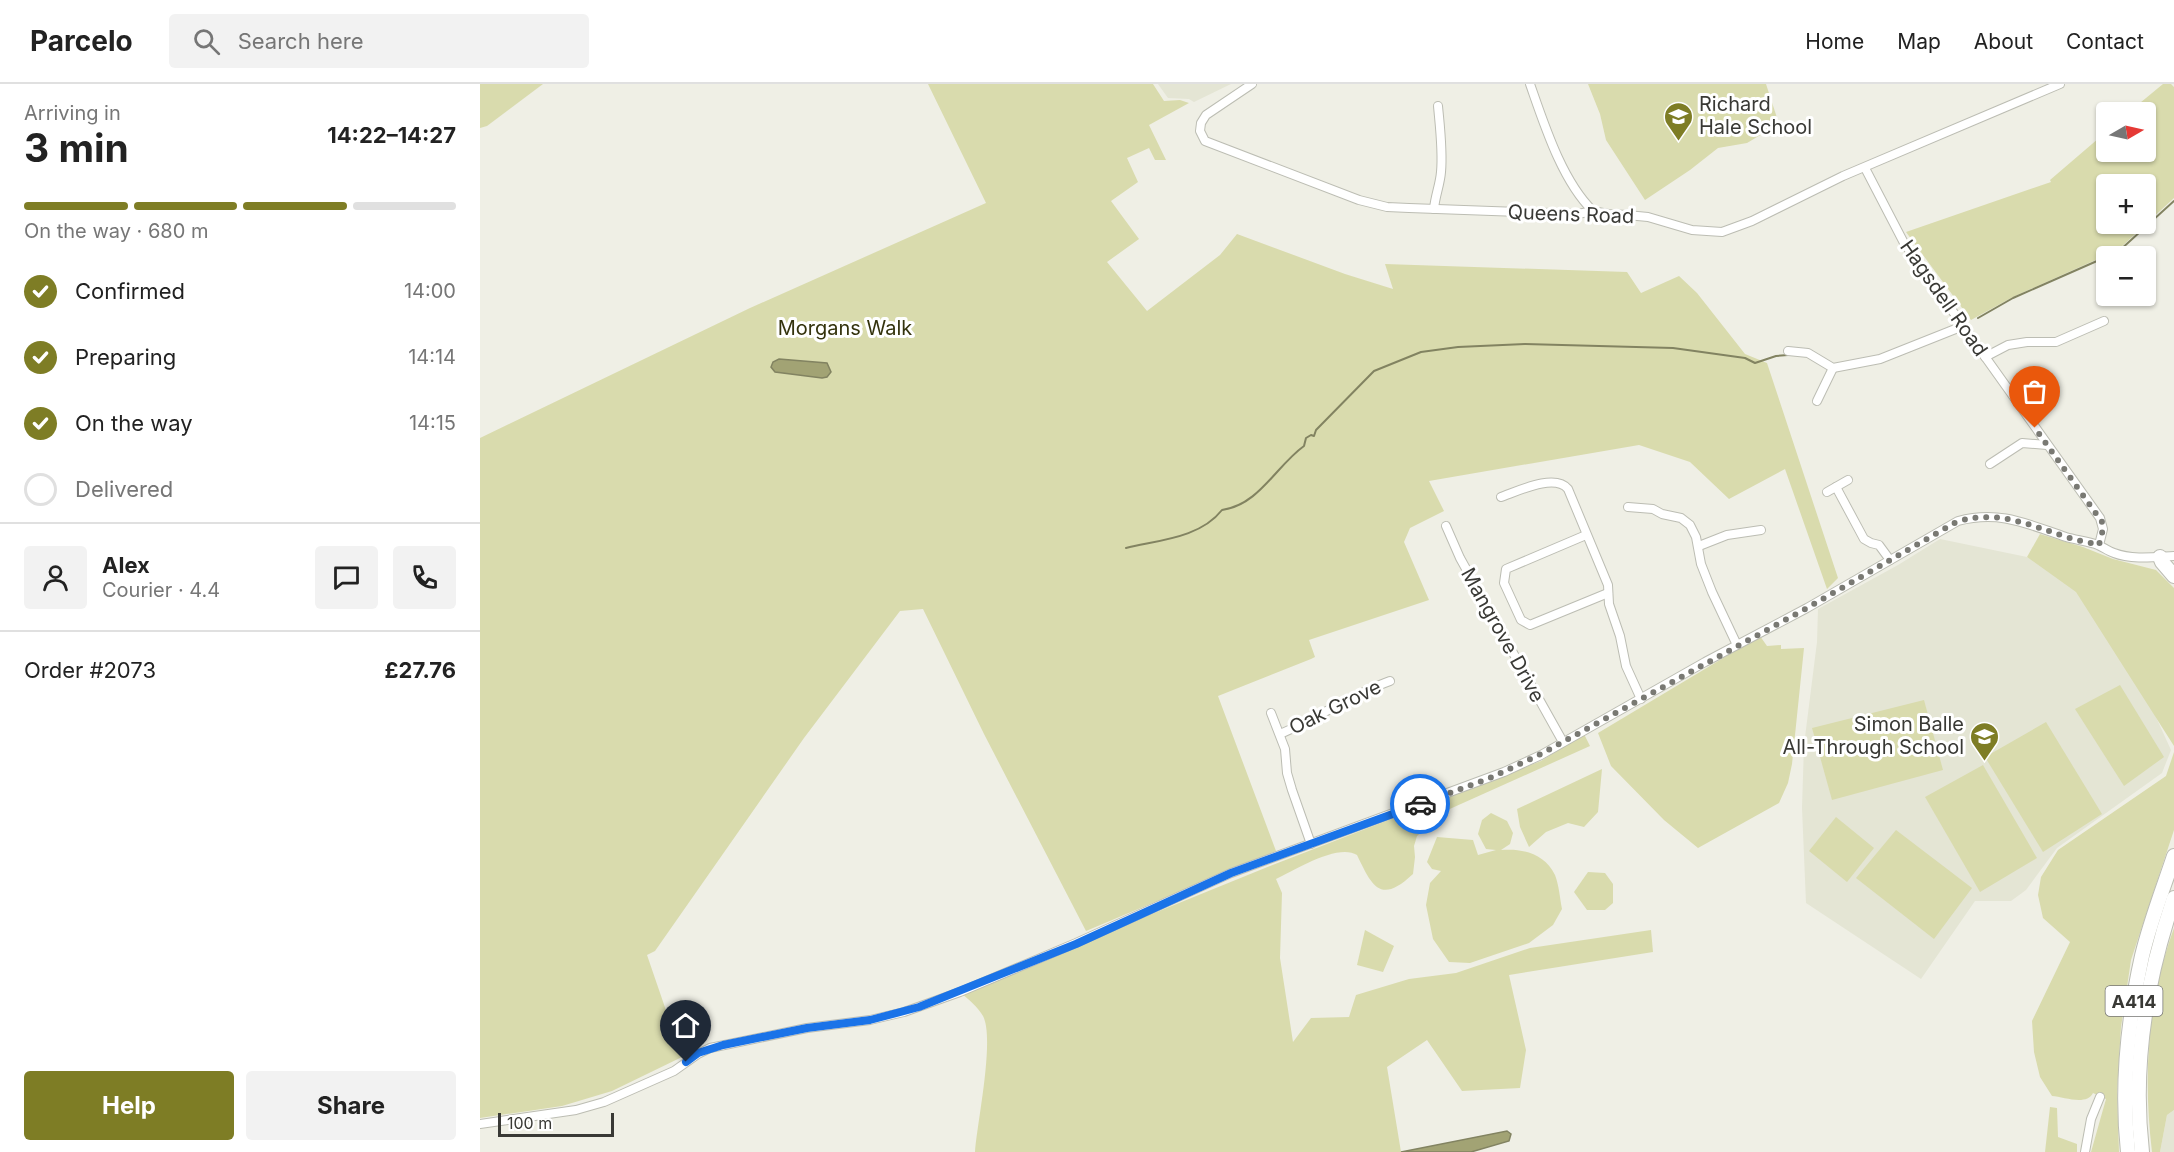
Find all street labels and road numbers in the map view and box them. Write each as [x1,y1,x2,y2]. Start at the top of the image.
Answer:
street label: Queens Road [1507,200,1635,228]
street label: Hagsdell Road [1895,235,1993,361]
street label: Mangrove Drive [1456,564,1550,706]
street label: Oak Grove [1285,674,1385,740]
road number: A414 [2106,986,2162,1016]

